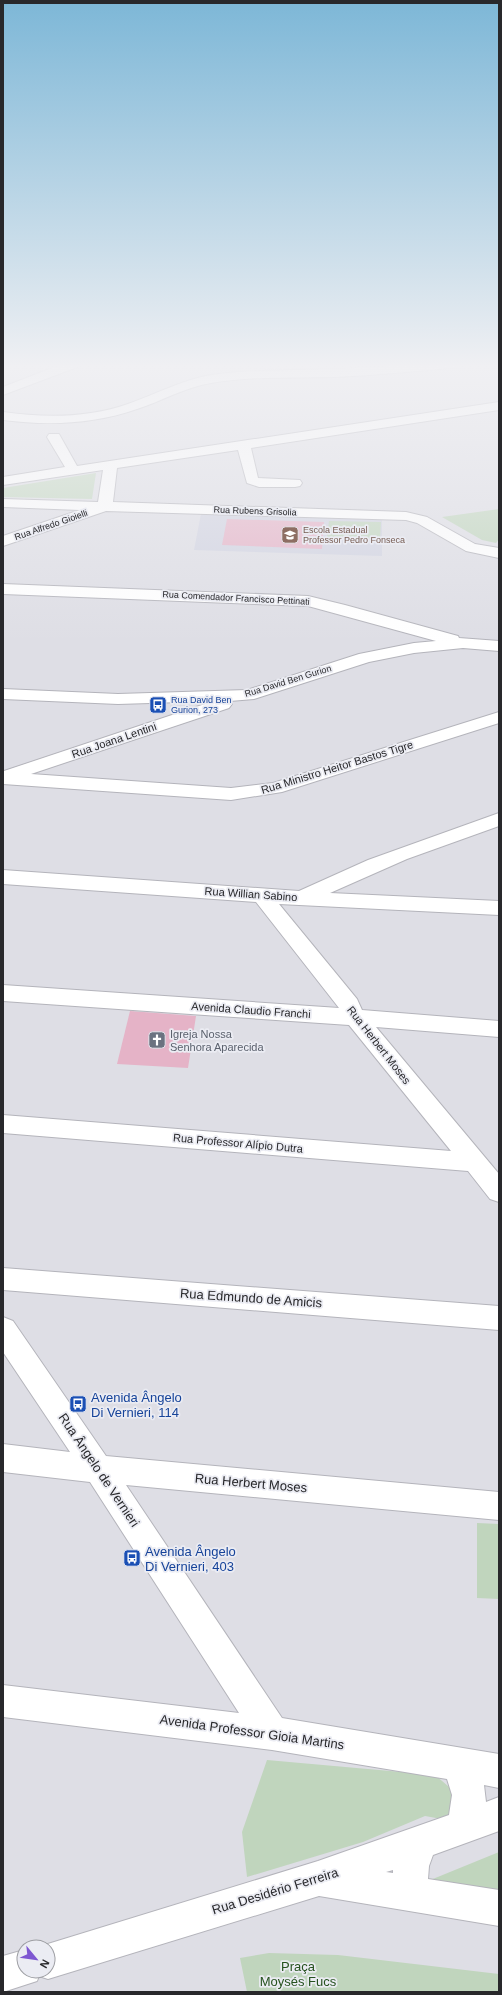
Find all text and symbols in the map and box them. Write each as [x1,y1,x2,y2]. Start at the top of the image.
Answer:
street label: Rua Rubens Grisolia [213,505,297,517]
street label: Rua Alfredo Gioielli [13,508,89,542]
school or university icon: Escola Estadual Professor Pedro Fonseca [280,525,300,545]
place label: Escola Estadual Professor Pedro Fonseca [303,525,405,545]
street label: Rua Comendador Francisco Pettinati [162,589,310,607]
street label: Rua David Ben Gurion [243,663,333,699]
bus stop icon: Rua David Ben Gurion, 273 [148,695,168,715]
place label: Rua David Ben Gurion, 273 [171,695,232,715]
street label: Rua Joana Lentini [70,720,158,760]
street label: Rua Ministro Heitor Bastos Tigre [260,738,414,796]
street label: Rua Willian Sabino [204,885,298,903]
street label: Avenida Claudio Franchi [191,1000,311,1020]
street label: Rua Herbert Moses [345,1004,413,1087]
place label: Igreja Nossa Senhora Aparecida [170,1028,264,1053]
church icon: Igreja Nossa Senhora Aparecida [147,1030,167,1050]
street label: Rua Professor Alípio Dutra [173,1131,304,1155]
street label: Rua Edmundo de Amicis [179,1286,323,1310]
place label: Avenida Ângelo Di Vernieri, 114 [91,1390,182,1420]
bus stop icon: Avenida Ângelo Di Vernieri, 114 [68,1394,88,1414]
street label: Rua Ângelo de Vernieri [55,1410,143,1530]
street label: Rua Herbert Moses [194,1471,308,1495]
place label: Avenida Ângelo Di Vernieri, 403 [145,1544,236,1574]
bus stop icon: Avenida Ângelo Di Vernieri, 403 [122,1548,142,1568]
street label: Avenida Professor Gioia Martins [159,1712,346,1752]
street label: Rua Desidério Ferreira [210,1864,341,1917]
north arrow [16,1939,56,1979]
text: N [38,1957,52,1970]
park label: Praça Moysés Fucs [260,1959,337,1989]

